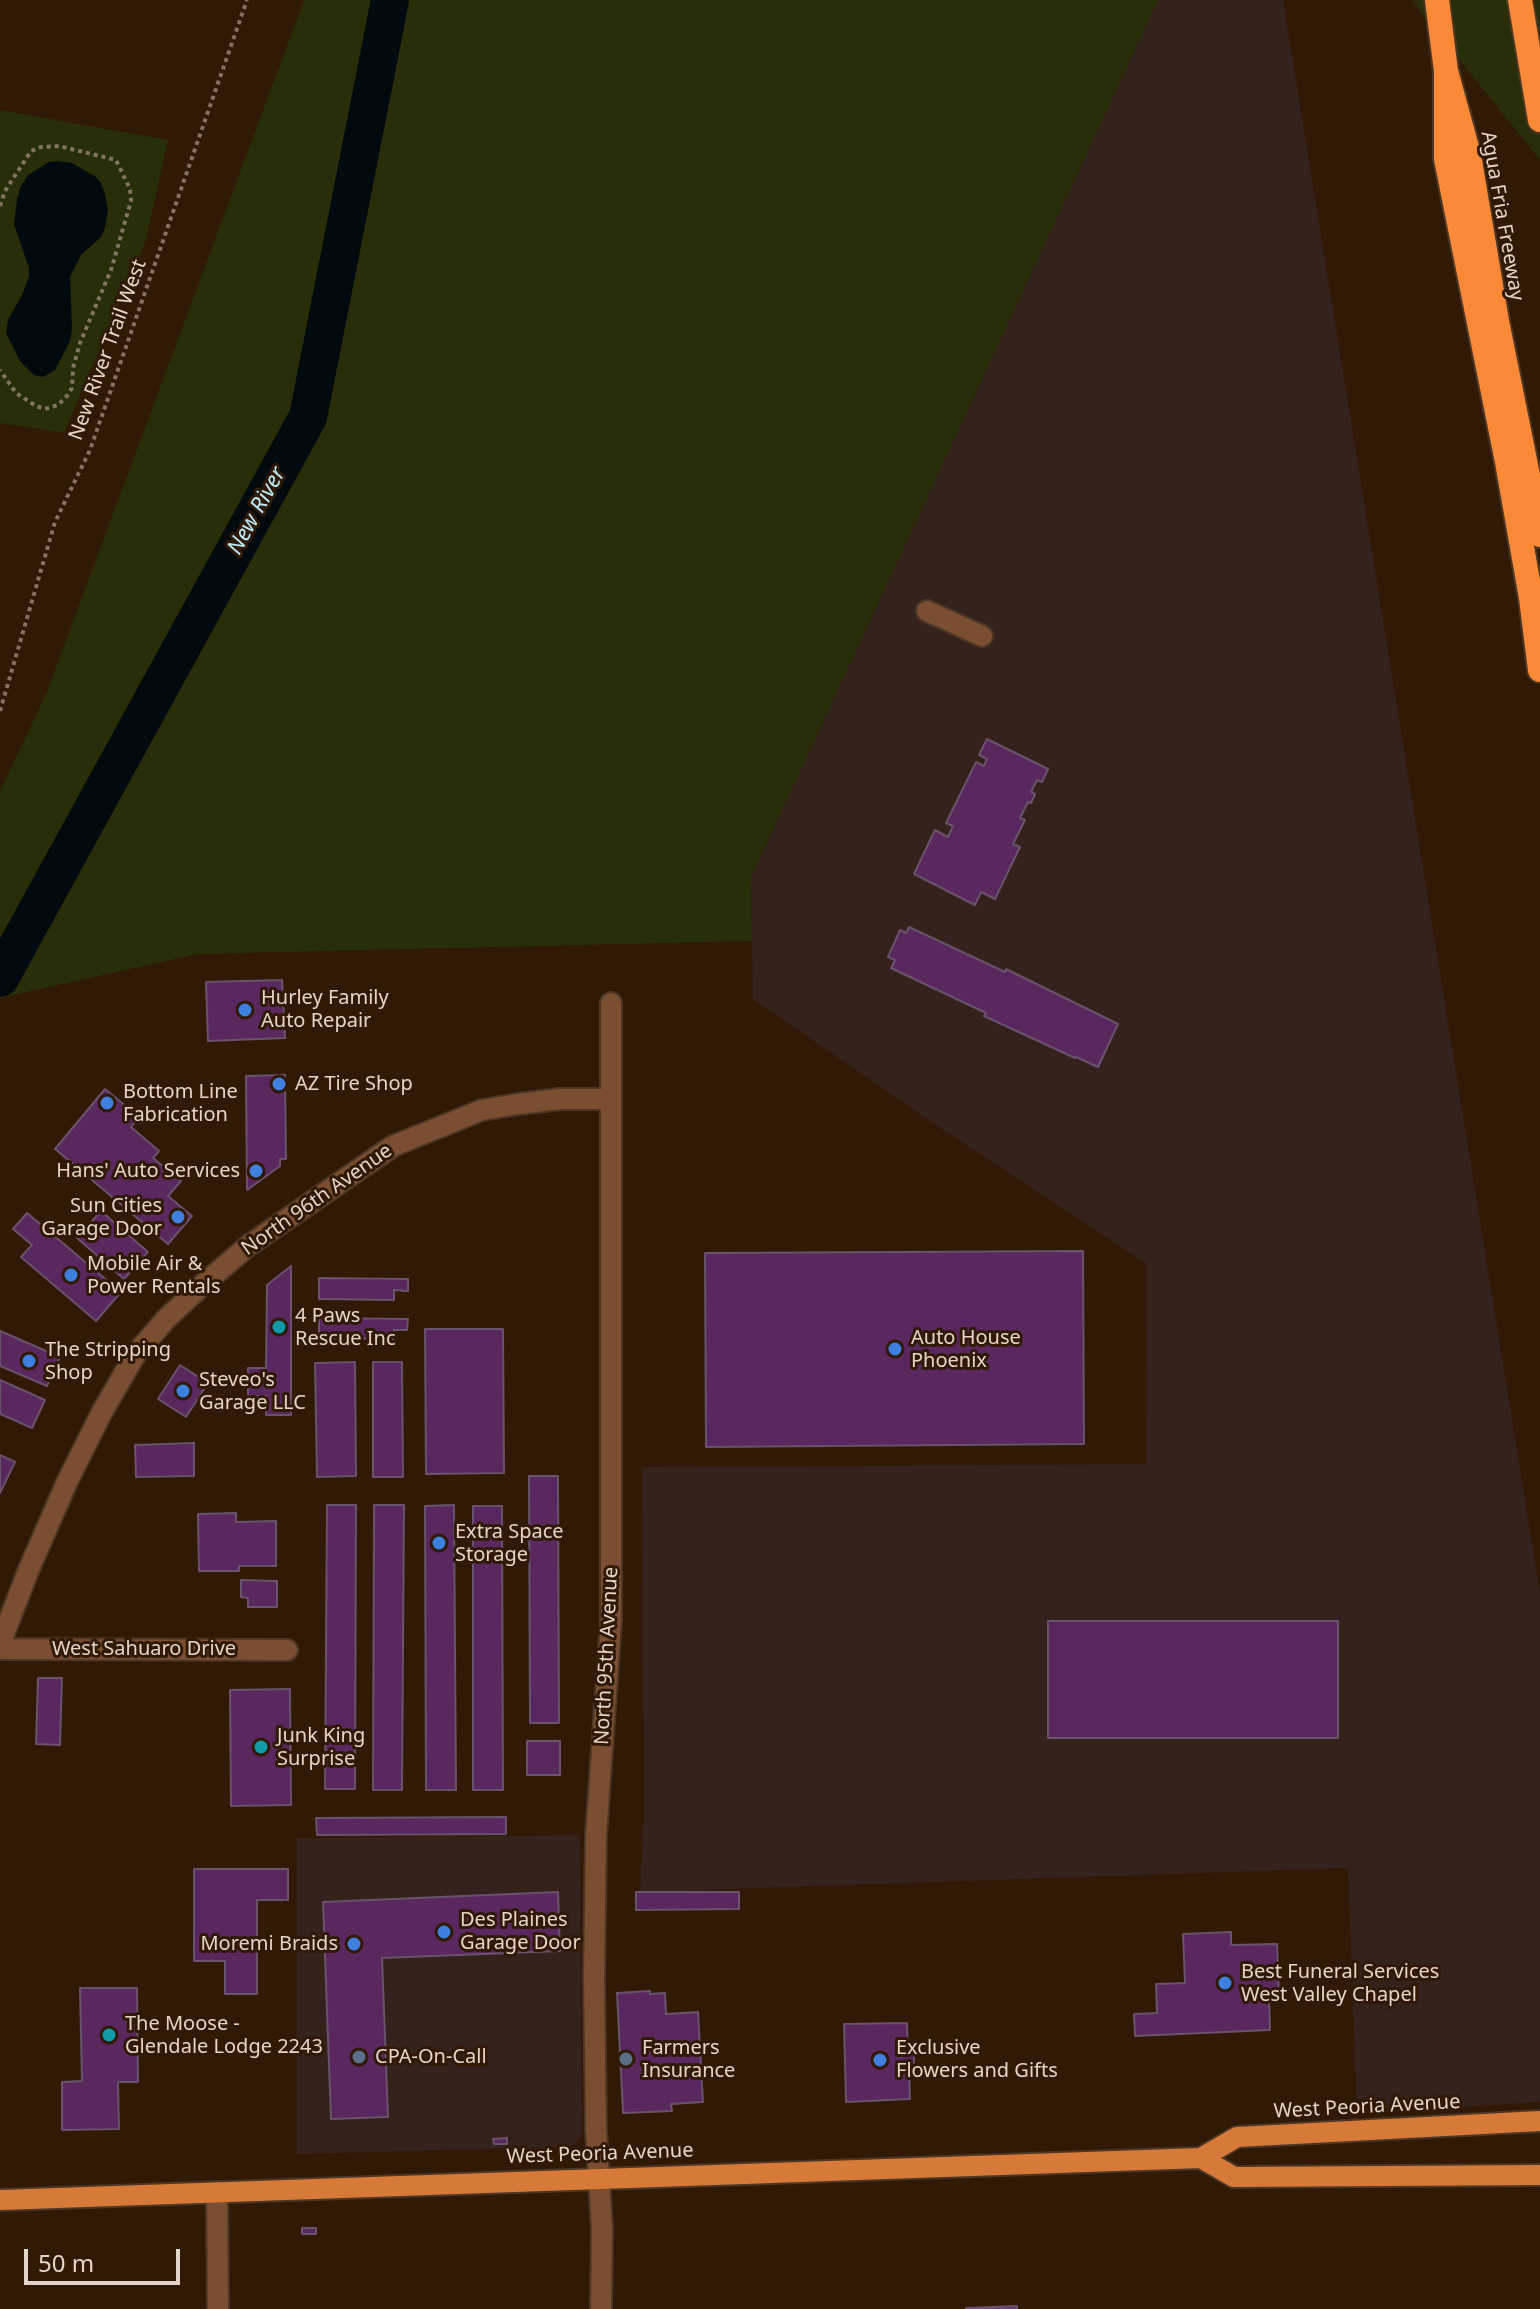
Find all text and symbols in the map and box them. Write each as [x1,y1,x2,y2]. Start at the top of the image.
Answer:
street label: Agua Fria Freeway [1475,129,1529,303]
street label: New River Trail West [64,256,152,444]
water label: New River [222,463,292,559]
place label: Hurley Family Auto Repair [261,986,389,1033]
marker: Hurley Family Auto Repair [236,1001,254,1019]
place label: AZ Tire Shop [295,1072,413,1096]
marker: AZ Tire Shop [270,1075,288,1093]
place label: Bottom Line Fabrication [123,1080,238,1127]
marker: Bottom Line Fabrication [98,1094,116,1112]
street label: North 96th Avenue [237,1139,397,1261]
place label: Hans' Auto Services [56,1159,240,1183]
marker: Hans' Auto Services [247,1162,265,1180]
place label: Sun Cities Garage Door [41,1194,162,1241]
marker: Sun Cities Garage Door [169,1208,187,1226]
place label: Mobile Air & Power Rentals [87,1252,221,1299]
marker: Mobile Air & Power Rentals [62,1266,80,1284]
place label: 4 Paws Rescue Inc [295,1304,395,1351]
marker: 4 Paws Rescue Inc [270,1318,288,1336]
place label: Auto House Phoenix [911,1326,1021,1373]
place label: The Stripping Shop [45,1338,171,1385]
marker: Auto House Phoenix [886,1340,904,1358]
marker: The Stripping Shop [20,1352,38,1370]
place label: Steveo's Garage LLC [199,1368,306,1415]
marker: Steveo's Garage LLC [174,1382,192,1400]
place label: Extra Space Storage [455,1520,564,1567]
marker: Extra Space Storage [430,1534,448,1552]
street label: North 95th Avenue [590,1566,624,1746]
street label: West Sahuaro Drive [52,1637,236,1661]
place label: Junk King Surprise [277,1724,365,1771]
marker: Junk King Surprise [252,1738,270,1756]
place label: Des Plaines Garage Door [460,1908,581,1955]
marker: Des Plaines Garage Door [435,1923,453,1941]
place label: Moremi Braids [200,1932,338,1956]
marker: Moremi Braids [345,1935,363,1953]
place label: Best Funeral Services West Valley Chapel [1241,1960,1439,2007]
marker: Best Funeral Services West Valley Chapel [1216,1974,1234,1992]
place label: The Moose - Glendale Lodge 2243 [125,2012,323,2059]
marker: The Moose - Glendale Lodge 2243 [100,2026,118,2044]
place label: Farmers Insurance [642,2036,735,2083]
place label: Exclusive Flowers and Gifts [896,2036,1058,2083]
place label: CPA-On-Call [375,2045,487,2069]
marker: CPA-On-Call [350,2048,368,2066]
marker: Farmers Insurance [617,2050,635,2068]
marker: Exclusive Flowers and Gifts [871,2051,889,2069]
street label: West Peoria Avenue [1273,2090,1461,2124]
street label: West Peoria Avenue [506,2139,694,2169]
scale bar [28,2233,184,2283]
text: 50 m [38,2246,94,2279]

